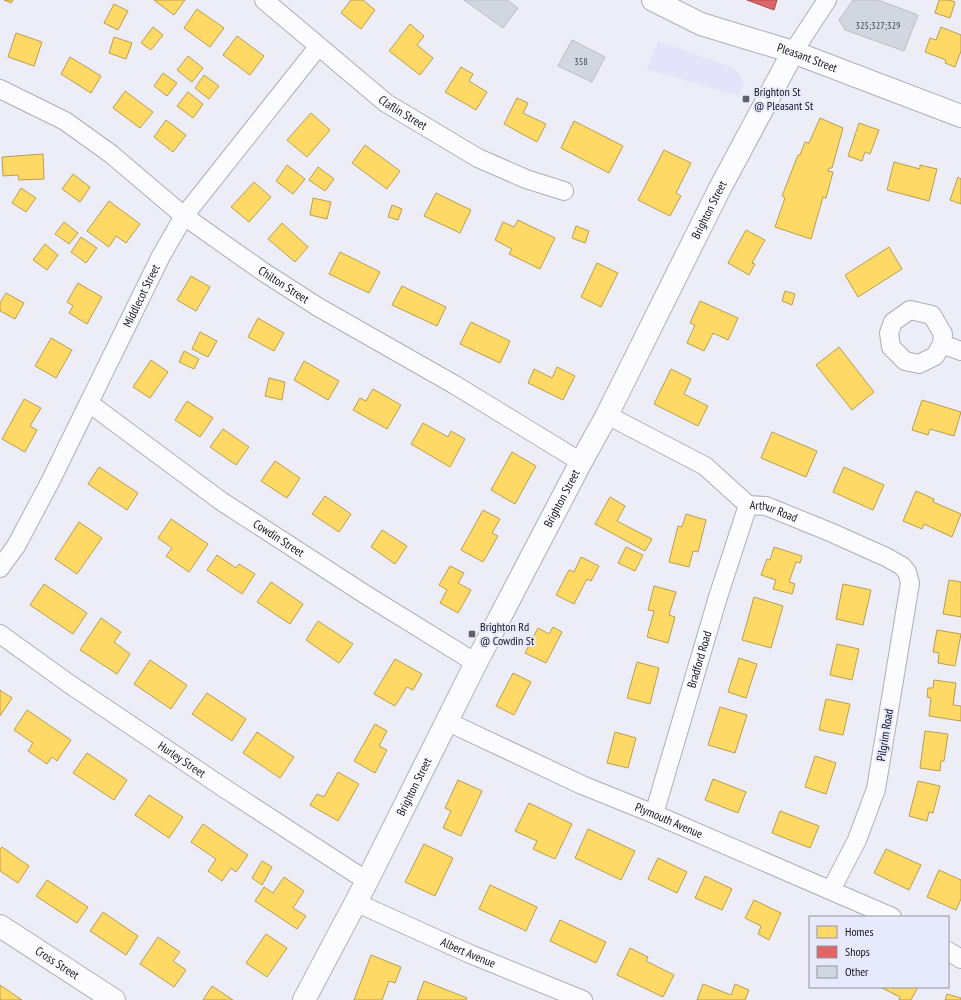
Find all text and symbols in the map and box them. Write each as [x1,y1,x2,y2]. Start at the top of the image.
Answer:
house number: 325;327;329 [856,19,900,32]
street label: Pleasant Street [775,40,840,75]
house number: 358 [574,55,588,68]
place label: Brighton St @ Pleasant St [754,84,814,113]
street label: Claflin Street [376,92,431,133]
marker: Brighton St @ Pleasant St [741,94,751,104]
street label: Brighton Street [688,177,730,241]
street label: Middlecot Street [119,261,163,330]
street label: Chilton Street [256,263,313,307]
street label: Brighton Street [540,466,583,530]
street label: Arthur Road [749,497,800,525]
street label: Cowdin Street [250,516,308,560]
place label: Brighton Rd @ Cowdin St [480,619,535,648]
marker: Brighton Rd @ Cowdin St [467,629,477,639]
street label: Bradford Road [684,629,715,690]
street label: Pilgrim Road [873,708,896,762]
street label: Hurley Street [155,738,209,781]
street label: Brighton Street [393,754,435,818]
street label: Plymouth Avenue [633,799,705,841]
legend [809,916,949,988]
text: Homes [845,924,873,939]
street label: Albert Avenue [439,934,498,971]
street label: Cross Street [33,943,83,983]
text: Shops [845,944,870,959]
text: Other [845,964,869,979]

